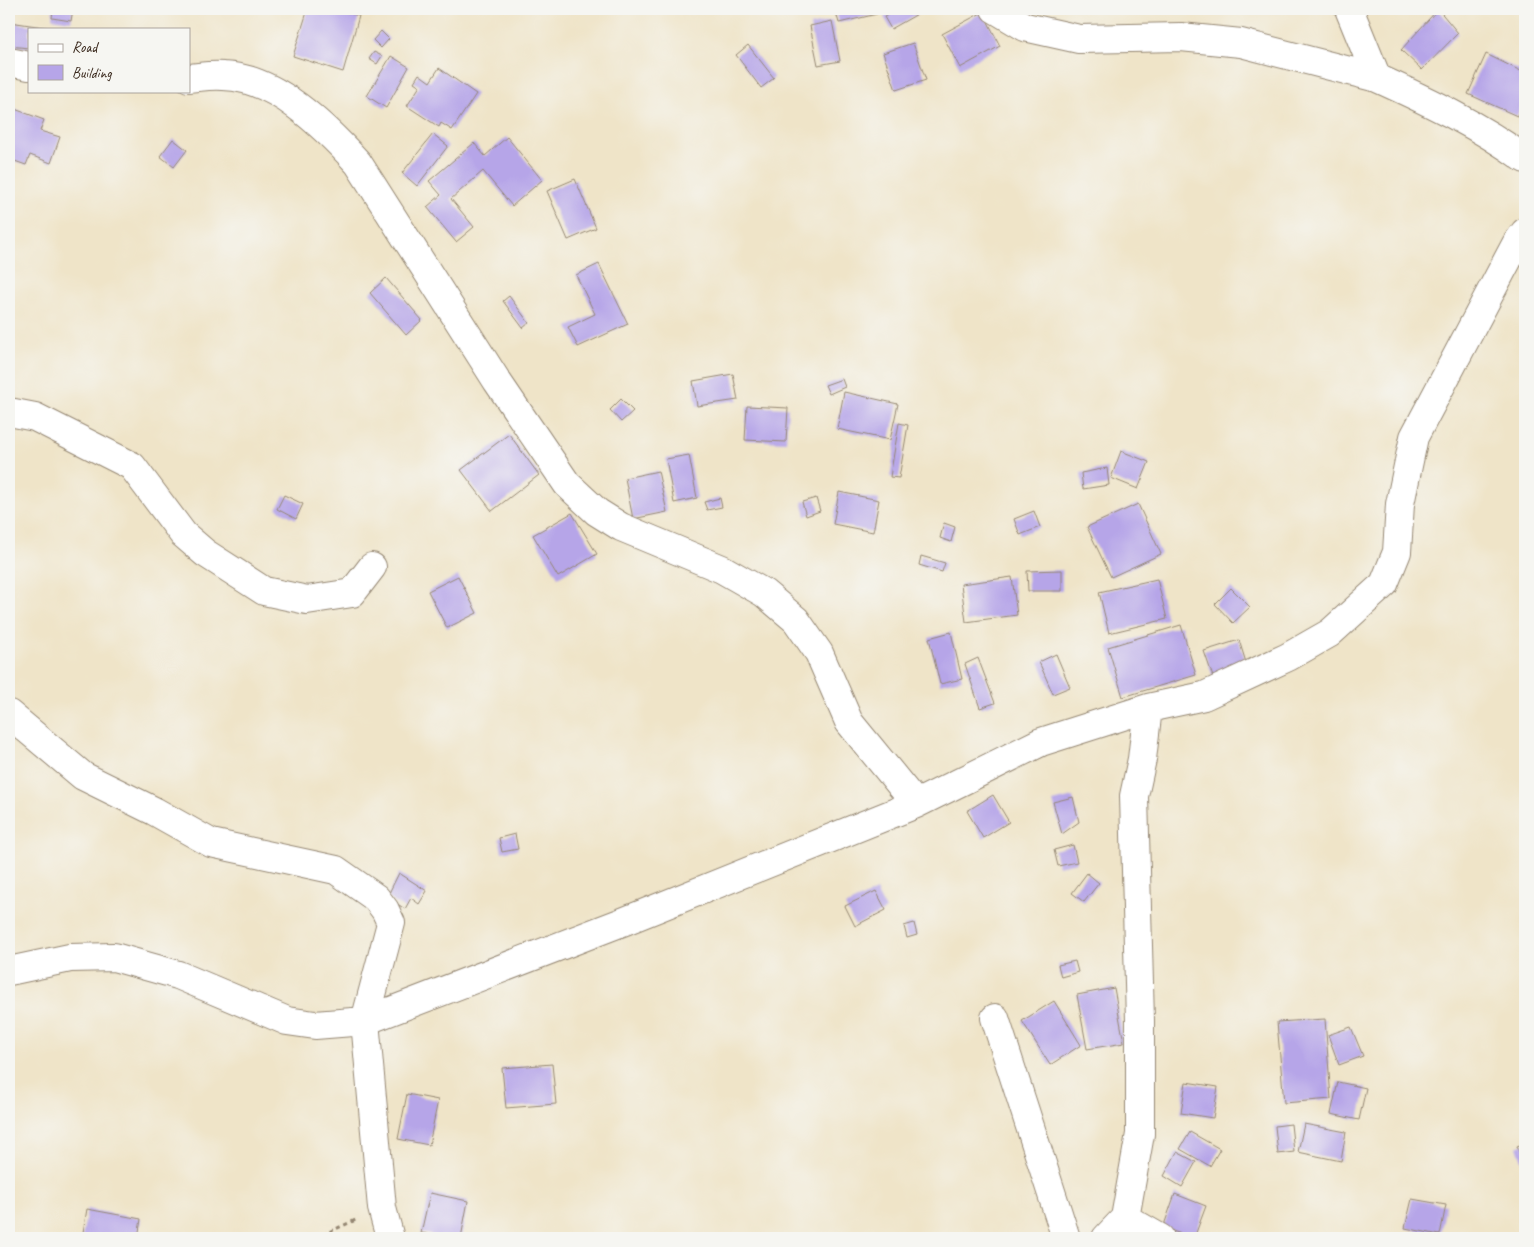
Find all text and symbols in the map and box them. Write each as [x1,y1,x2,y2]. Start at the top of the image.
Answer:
legend [28,28,190,92]
text: Road [72,38,99,57]
text: Building [72,64,112,83]

